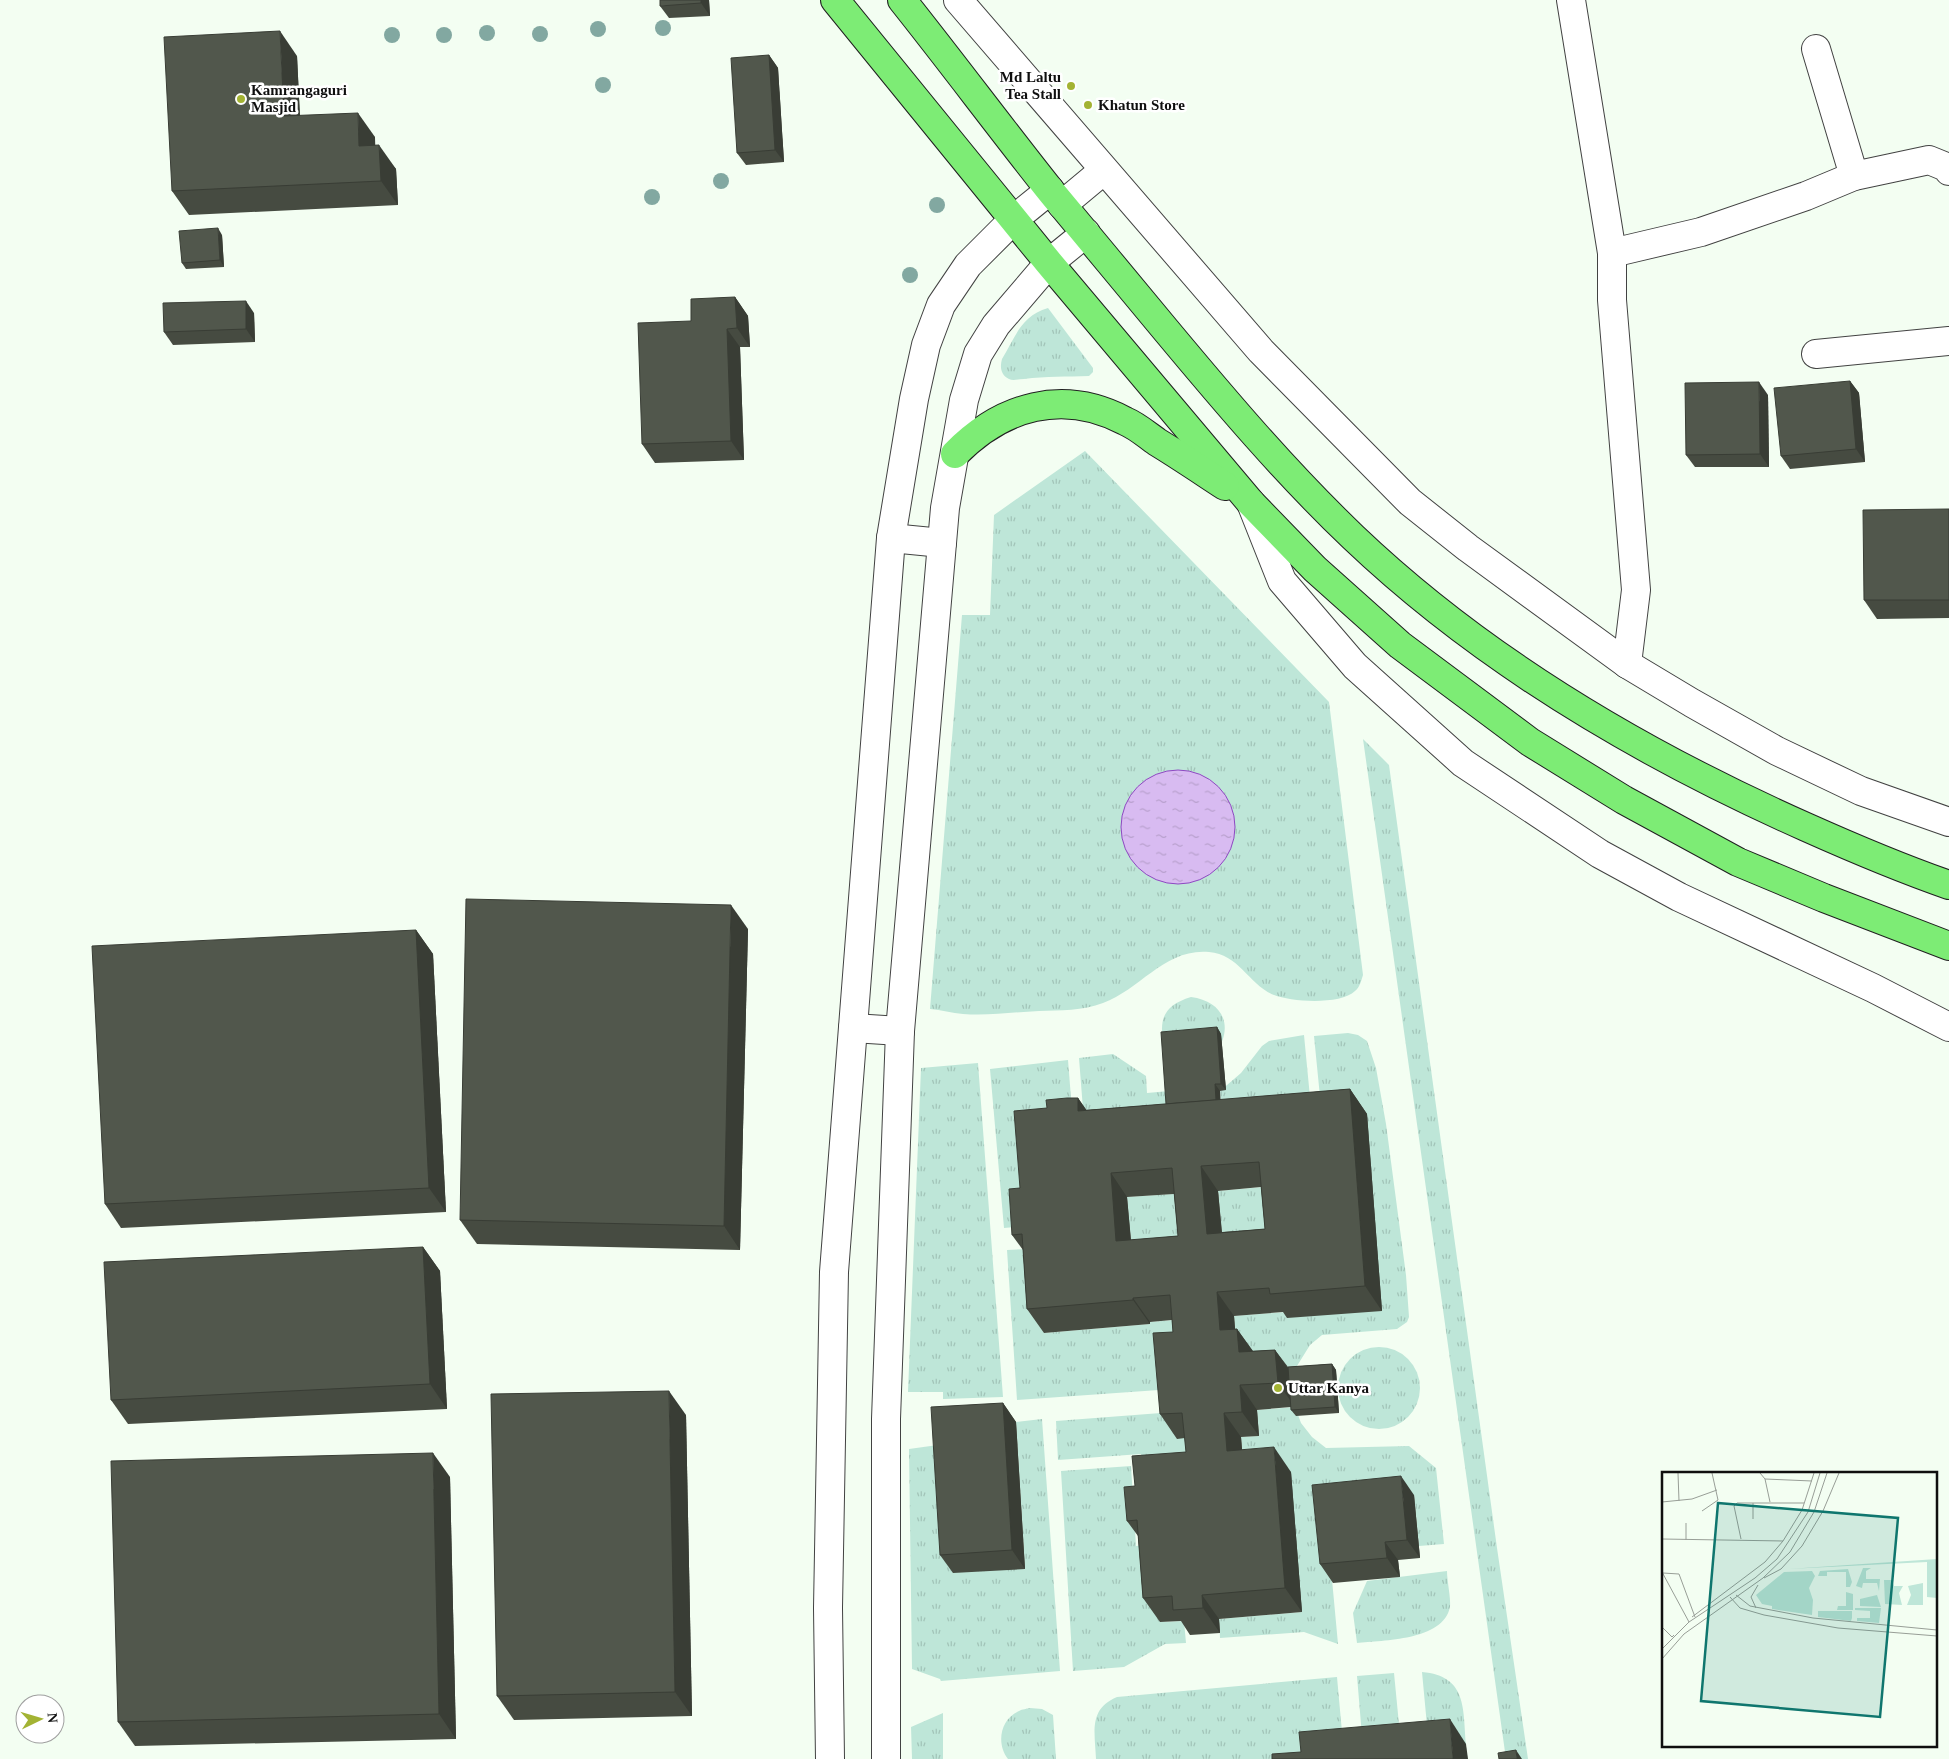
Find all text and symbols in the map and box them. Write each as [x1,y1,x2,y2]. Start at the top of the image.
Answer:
place label: Md Laltu Tea Stall [1000,69,1061,102]
marker: Md Laltu Tea Stall [1065,80,1077,92]
place label: Kamrangaguri Masjid [251,82,347,115]
marker: Kamrangaguri Masjid [235,93,247,105]
place label: Khatun Store [1098,97,1185,113]
marker: Khatun Store [1082,99,1094,111]
place label: Uttar Kanya [1288,1380,1369,1396]
marker: Uttar Kanya [1272,1382,1284,1394]
inset map [1662,1472,1936,1746]
north arrow [15,1694,65,1744]
text: N [45,1712,60,1724]

